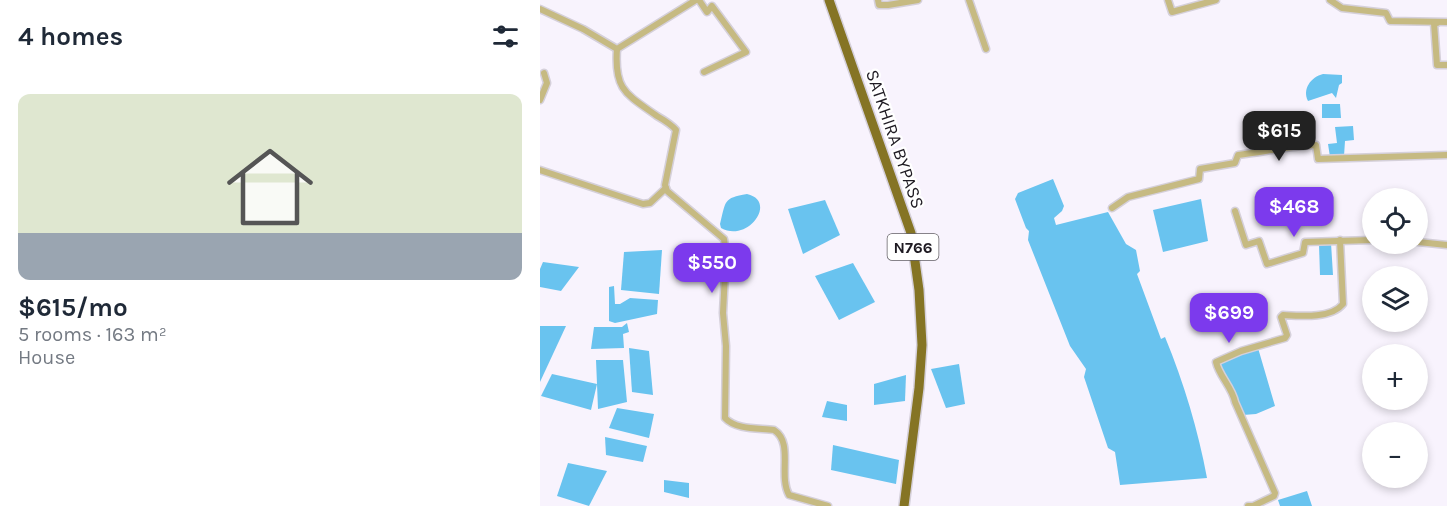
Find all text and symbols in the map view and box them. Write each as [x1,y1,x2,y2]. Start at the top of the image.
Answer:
icon: filters [489,20,522,53]
text: 4 homes [18,21,123,52]
street label: SATKHIRA BYPASS [861,67,929,211]
pin: $615 [1243,111,1315,162]
text: $615 [1257,119,1301,142]
icon: home [216,133,324,241]
pin: $468 [1258,187,1330,238]
map controls [1362,188,1428,488]
button: locate [1362,188,1428,254]
text: $468 [1269,195,1319,218]
road number: N766 [888,234,938,260]
pin: $550 [676,243,748,294]
text: $550 [687,251,737,274]
button: layers [1362,266,1428,332]
text: $615/mo [18,292,128,323]
pin: $699 [1193,293,1265,344]
text: $699 [1204,301,1254,324]
text: 5 rooms · 163 m² [18,323,167,346]
button: + [1362,344,1428,410]
text: House [18,346,75,369]
button: − [1362,422,1428,488]

